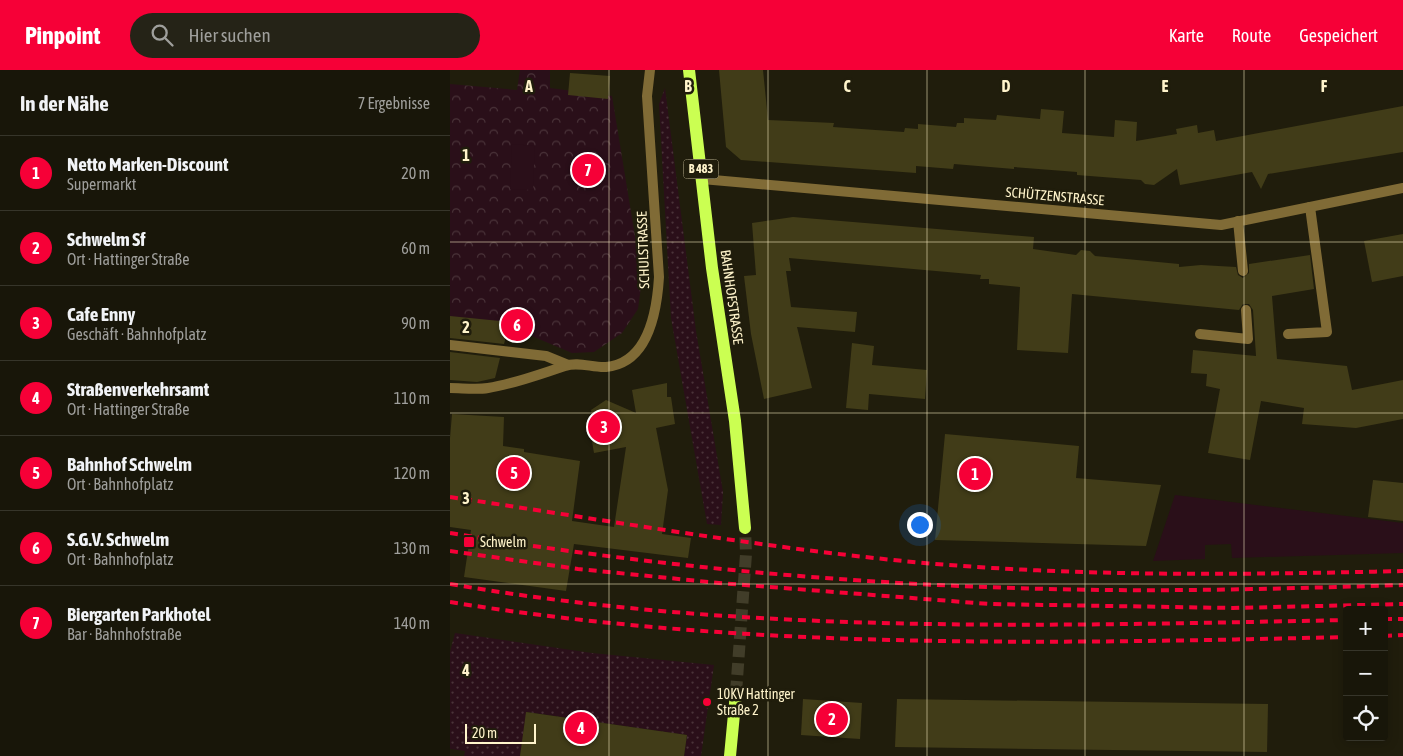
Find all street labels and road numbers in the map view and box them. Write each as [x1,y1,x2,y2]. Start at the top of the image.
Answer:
road number: B 483 [684,160,718,178]
street label: SCHÜTZENSTRASSE [1005,184,1105,208]
street label: SCHULSTRASSE [634,211,652,289]
street label: BAHNHOFSTRASSE [717,249,747,345]

